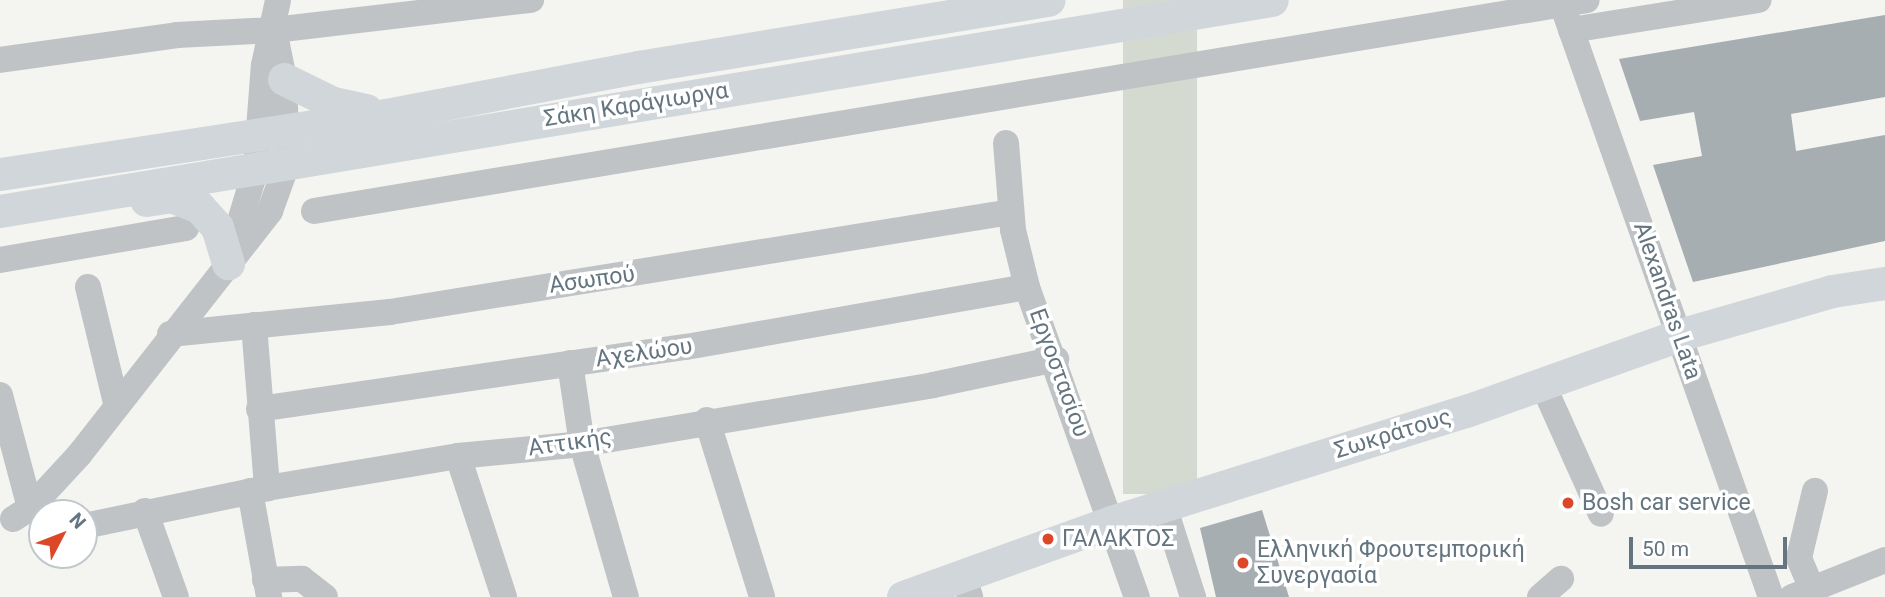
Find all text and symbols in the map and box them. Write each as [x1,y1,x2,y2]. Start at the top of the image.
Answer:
street label: Σάκη Καράγιωργα [542,77,730,133]
street label: Alexandras Lata [1627,219,1707,383]
street label: Ασωπού [547,260,637,300]
street label: Εργοστασίου [1023,305,1095,441]
street label: Αχελώου [594,333,694,373]
street label: Σωκράτους [1331,403,1455,465]
street label: Αττικής [526,423,614,463]
place label: Bosh car service [1582,489,1751,517]
marker: Bosh car service [1560,495,1576,511]
north arrow [28,499,98,569]
text: N [64,508,91,534]
scale bar [1633,524,1790,568]
place label: ΓΑΛΑΚΤΟΣ [1062,525,1174,553]
marker: ΓΑΛΑΚΤΟΣ [1040,531,1056,547]
place label: Ελληνική Φρουτεμπορική Συνεργασία [1257,536,1525,590]
text: 50 m [1642,537,1689,561]
marker: Ελληνική Φρουτεμπορική Συνεργασία [1235,555,1251,571]

